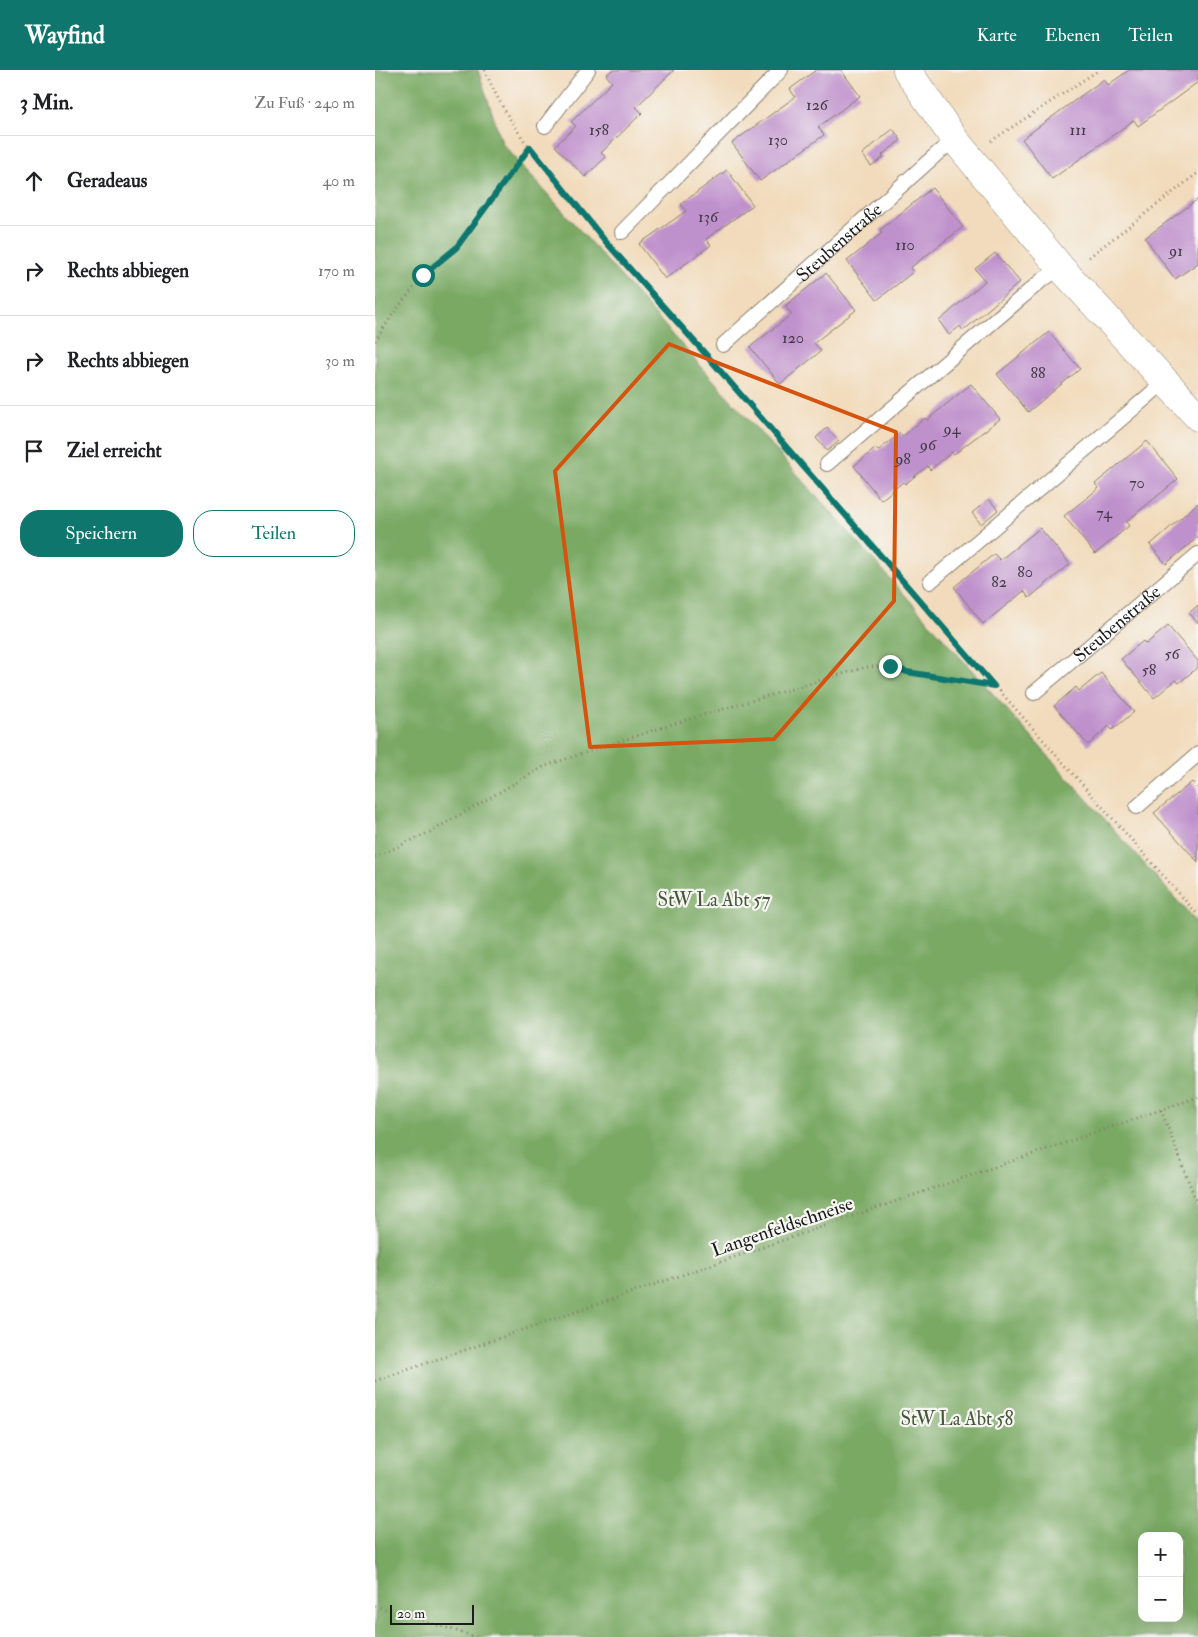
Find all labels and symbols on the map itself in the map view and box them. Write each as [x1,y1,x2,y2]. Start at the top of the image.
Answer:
house number: 126 [806,95,829,115]
house number: 158 [589,120,610,140]
house number: 111 [1069,120,1087,140]
house number: 130 [768,130,788,150]
street label: Steubenstraße [791,198,887,287]
house number: 136 [698,207,719,227]
house number: 110 [895,235,915,255]
house number: 91 [1168,241,1183,261]
route start [412,264,435,287]
house number: 120 [782,328,804,348]
house number: 88 [1030,363,1046,383]
house number: 94 [943,419,962,439]
house number: 96 [919,435,937,455]
house number: 98 [894,449,911,469]
house number: 70 [1129,473,1145,493]
house number: 74 [1096,503,1113,523]
house number: 80 [1017,562,1033,582]
house number: 82 [991,572,1007,592]
street label: Steubenstraße [1068,580,1166,668]
house number: 56 [1164,644,1180,664]
route end [879,655,902,678]
house number: 58 [1142,660,1157,680]
park label: StW La Abt 57 [658,888,771,912]
street label: Langenfeldschneise [708,1191,856,1262]
park label: StW La Abt 58 [901,1407,1014,1431]
scale bar [390,1602,474,1625]

